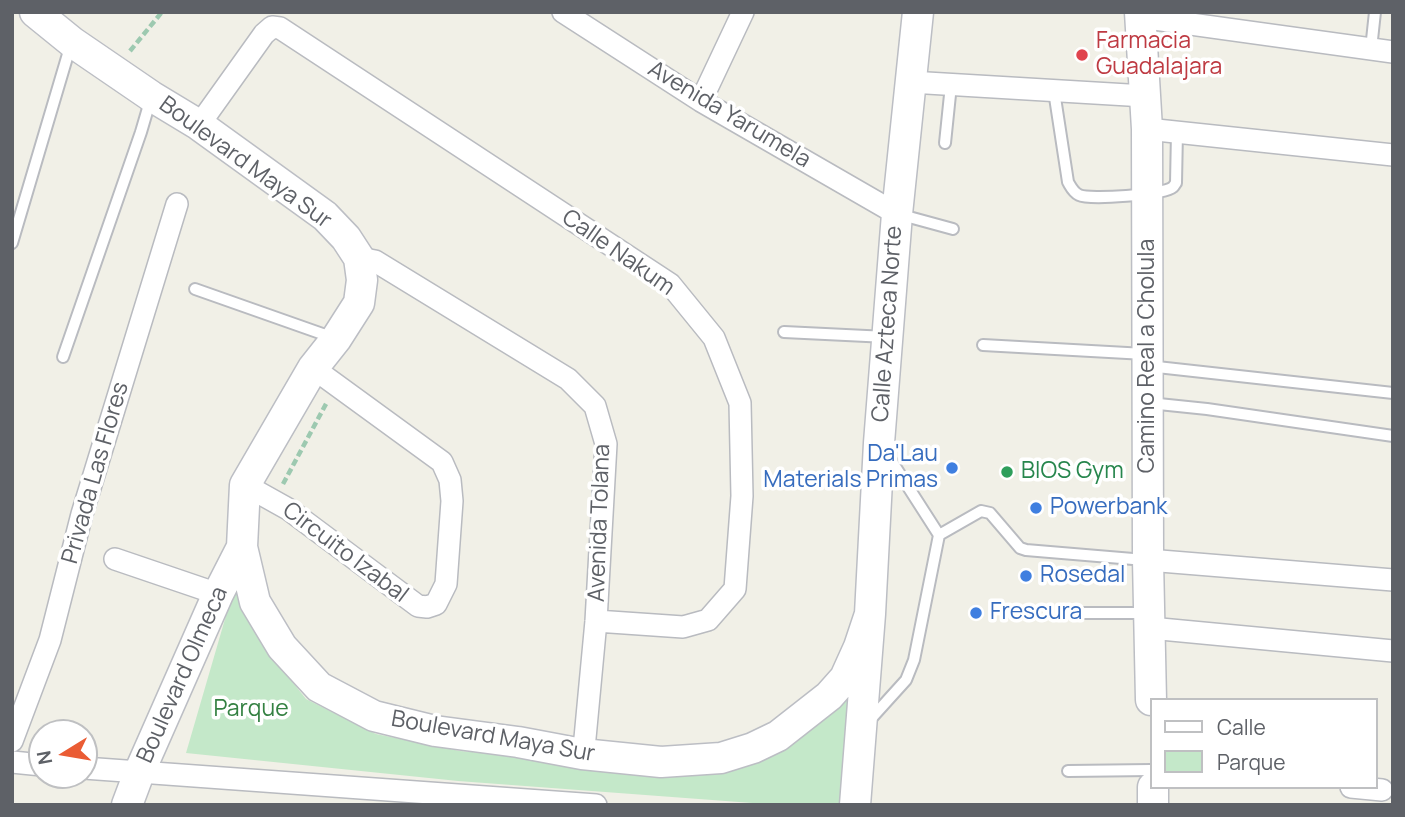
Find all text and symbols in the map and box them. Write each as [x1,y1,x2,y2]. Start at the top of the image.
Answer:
place label: Farmacia Guadalajara [1096,28,1222,82]
marker: Farmacia Guadalajara [1074,47,1090,63]
street label: Avenida Yarumela [643,56,815,174]
street label: Boulevard Maya Sur [153,91,337,235]
street label: Calle Nakum [556,204,680,302]
street label: Calle Azteca Norte [867,225,909,423]
street label: Camino Real a Cholula [1134,239,1162,473]
street label: Privada Las Flores [57,379,135,567]
place label: Da'Lau Materials Primas [763,441,938,495]
street label: Avenida Tolana [583,444,617,602]
place label: BIOS Gym [1021,458,1124,486]
marker: Da'Lau Materials Primas [944,460,960,476]
marker: BIOS Gym [999,464,1015,480]
place label: Powerbank [1050,494,1167,522]
street label: Circuito Izabal [277,497,413,609]
marker: Powerbank [1028,500,1044,516]
place label: Rosedal [1040,562,1125,590]
marker: Rosedal [1018,568,1034,584]
street label: Boulevard Olmeca [132,583,234,767]
place label: Frescura [990,599,1082,627]
marker: Frescura [968,605,984,621]
park label: Parque [213,696,289,724]
legend [1150,698,1377,789]
street label: Boulevard Maya Sur [389,705,597,769]
text: Calle [1217,713,1266,741]
north arrow [28,719,98,789]
text: N [30,748,58,767]
text: Parque [1217,748,1286,776]

